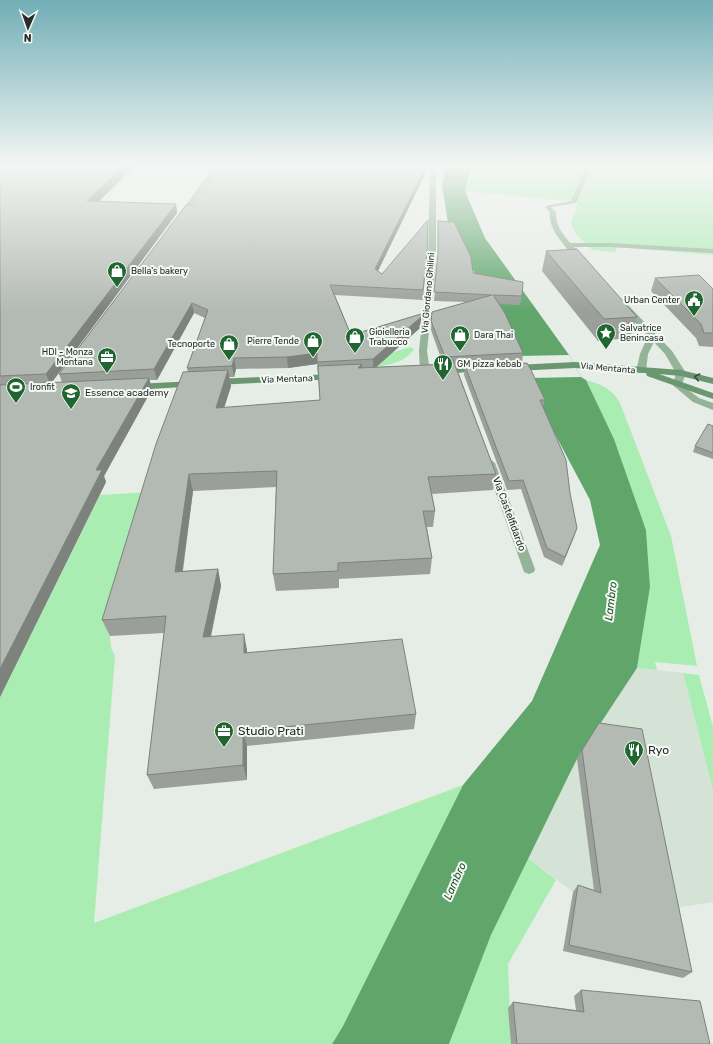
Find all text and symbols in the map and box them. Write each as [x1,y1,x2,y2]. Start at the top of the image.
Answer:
north arrow [8,8,48,48]
text: N [23,31,32,44]
street label: Via Giordano Ghilini [419,252,437,334]
shop icon: Bella's bakery [106,260,128,288]
place label: Bella's bakery [131,266,188,276]
public building icon: Urban Center [683,289,705,317]
place label: Urban Center [624,295,681,305]
place icon: Salvatrice Benincasa [595,322,617,350]
place label: Salvatrice Benincasa [620,323,664,343]
shop icon: Dara Thai [449,324,471,352]
shop icon: Gioielleria Trabucco [344,326,366,354]
place label: Gioielleria Trabucco [369,327,410,347]
shop icon: Pierre Tende [302,330,324,358]
place label: Dara Thai [474,330,513,340]
shop icon: Tecnoporte [218,333,240,361]
place label: Pierre Tende [247,336,299,346]
place label: Tecnoporte [168,339,215,349]
office icon: HDI - Monza Mentana [96,346,118,374]
place label: HDI - Monza Mentana [42,347,93,367]
restaurant icon: GM pizza kebab [432,353,454,381]
place label: GM pizza kebab [457,359,522,369]
street label: Via Mentanta [580,361,636,375]
street label: Via Mentana [261,373,313,385]
one-way arrow [694,373,701,382]
sports icon: Ironfit [5,376,27,404]
place label: Ironfit [30,382,55,392]
school or university icon: Essence academy [60,382,82,410]
place label: Essence academy [85,387,169,399]
street label: Via Castelfidardo [490,475,528,553]
water label: Lambro [602,581,620,621]
office icon: Studio Prati [213,720,235,748]
place label: Studio Prati [238,724,304,738]
restaurant icon: Ryo [623,739,645,767]
place label: Ryo [648,743,669,757]
water label: Lambro [441,860,469,902]

